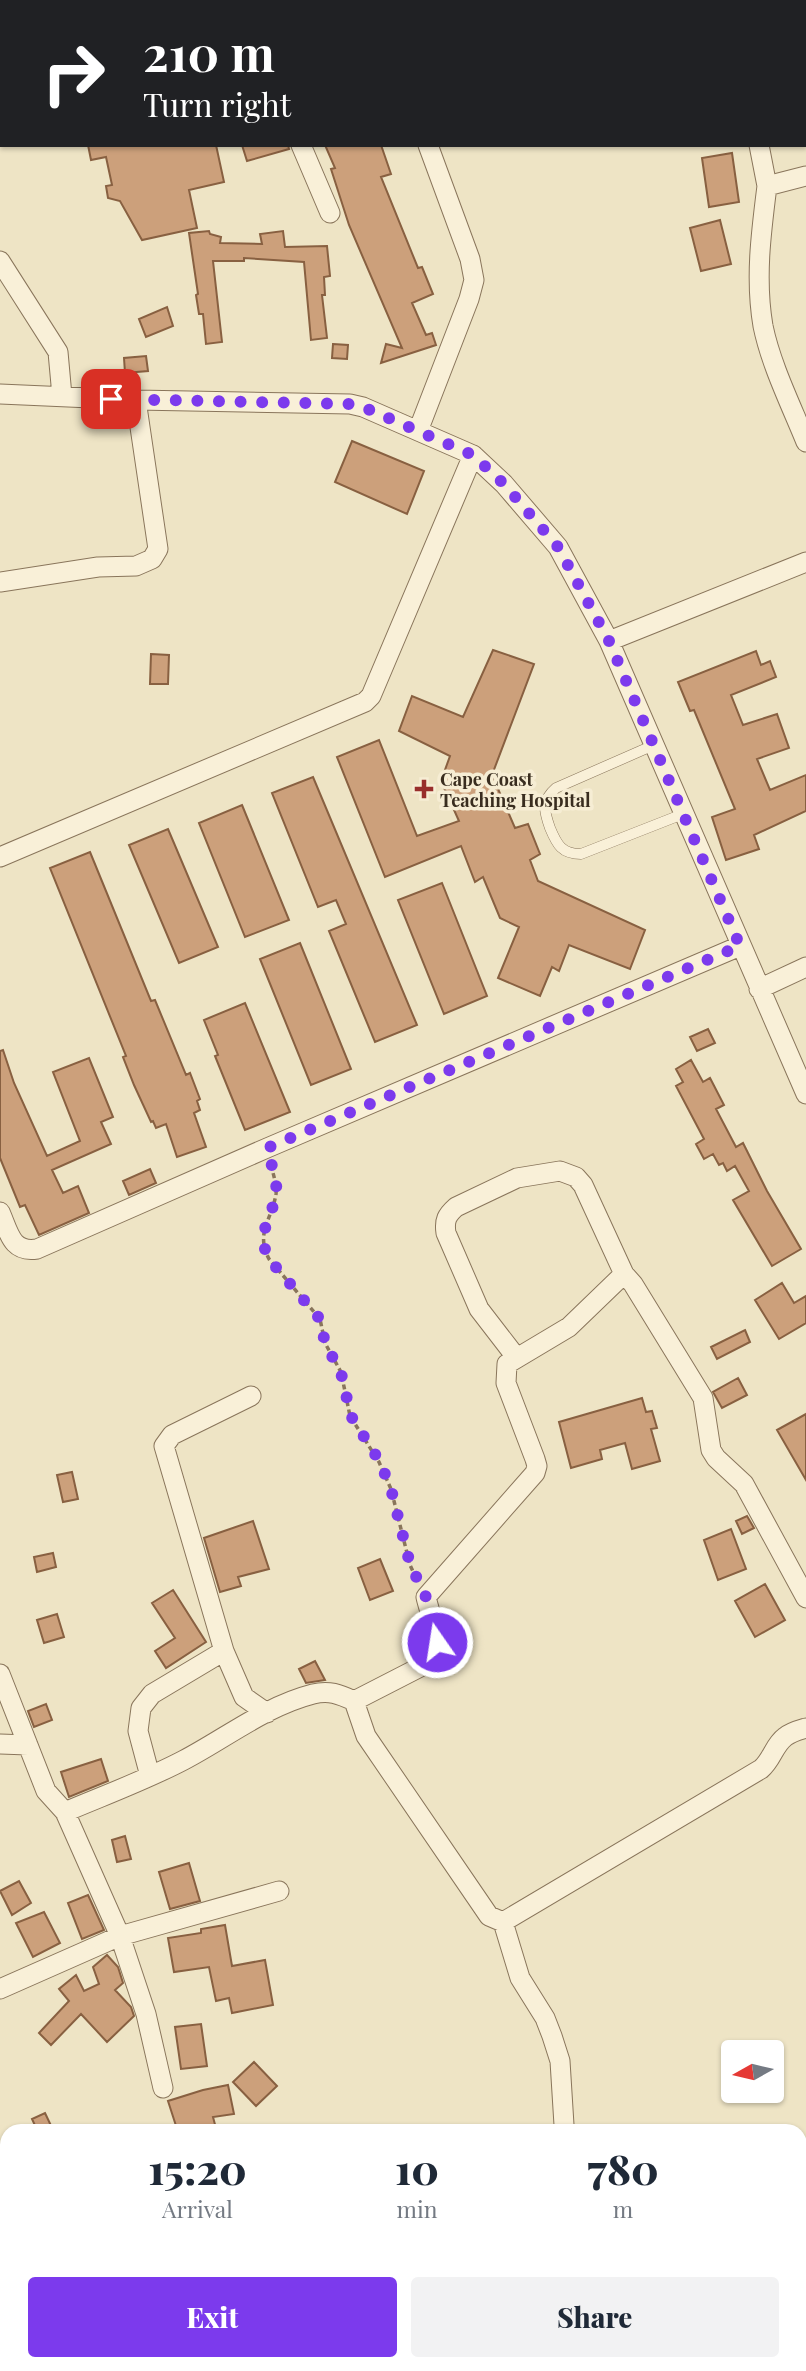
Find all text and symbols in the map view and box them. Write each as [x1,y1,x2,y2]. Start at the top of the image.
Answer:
text: 210 m [143,19,275,84]
icon: right [28,28,119,119]
text: Turn right [143,82,291,125]
pin [81,369,141,429]
icon: arrive [92,380,130,418]
place label: Cape Coast Teaching Hospital [440,767,591,812]
marker: Cape Coast Teaching Hospital [414,779,434,799]
position arrow [400,1605,474,1679]
north arrow [721,2040,784,2104]
map controls [721,2040,784,2103]
text: 15:20 [148,2140,247,2196]
text: 10 [395,2140,439,2196]
text: 780 [587,2140,659,2196]
text: Arrival [162,2193,233,2224]
text: min [396,2193,437,2224]
text: m [613,2193,633,2224]
button: Exit [28,2277,397,2357]
button: Share [411,2277,779,2357]

